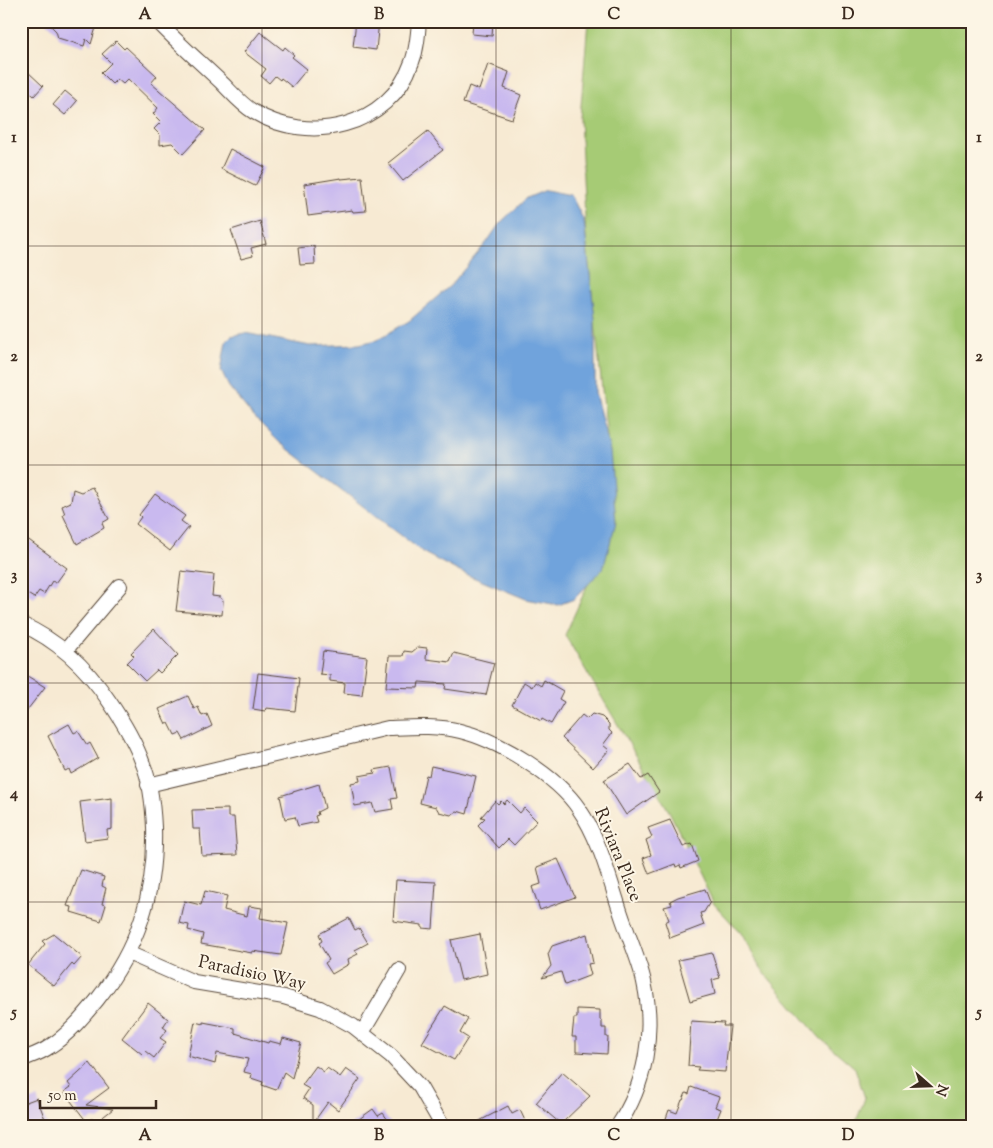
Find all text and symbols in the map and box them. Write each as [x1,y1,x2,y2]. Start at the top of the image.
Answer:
text: A [139,4,152,27]
text: B [374,4,384,27]
text: C [608,4,621,27]
text: D [842,4,855,27]
text: 1 [11,127,17,150]
text: 1 [976,127,982,150]
text: 2 [10,346,18,369]
text: 2 [975,346,983,369]
text: 3 [11,565,18,588]
text: 3 [976,565,983,588]
text: 4 [9,783,18,806]
text: 4 [974,783,983,806]
street label: Riviara Place [586,804,648,906]
street label: Paradisio Way [196,950,308,998]
text: 5 [9,1002,17,1025]
text: 5 [974,1002,982,1025]
north arrow [906,1060,956,1110]
scale bar [40,1078,156,1110]
text: N [929,1081,952,1098]
text: 50 m [47,1086,77,1107]
text: A [139,1125,152,1148]
text: B [374,1125,384,1148]
text: C [608,1125,621,1148]
text: D [842,1125,855,1148]

